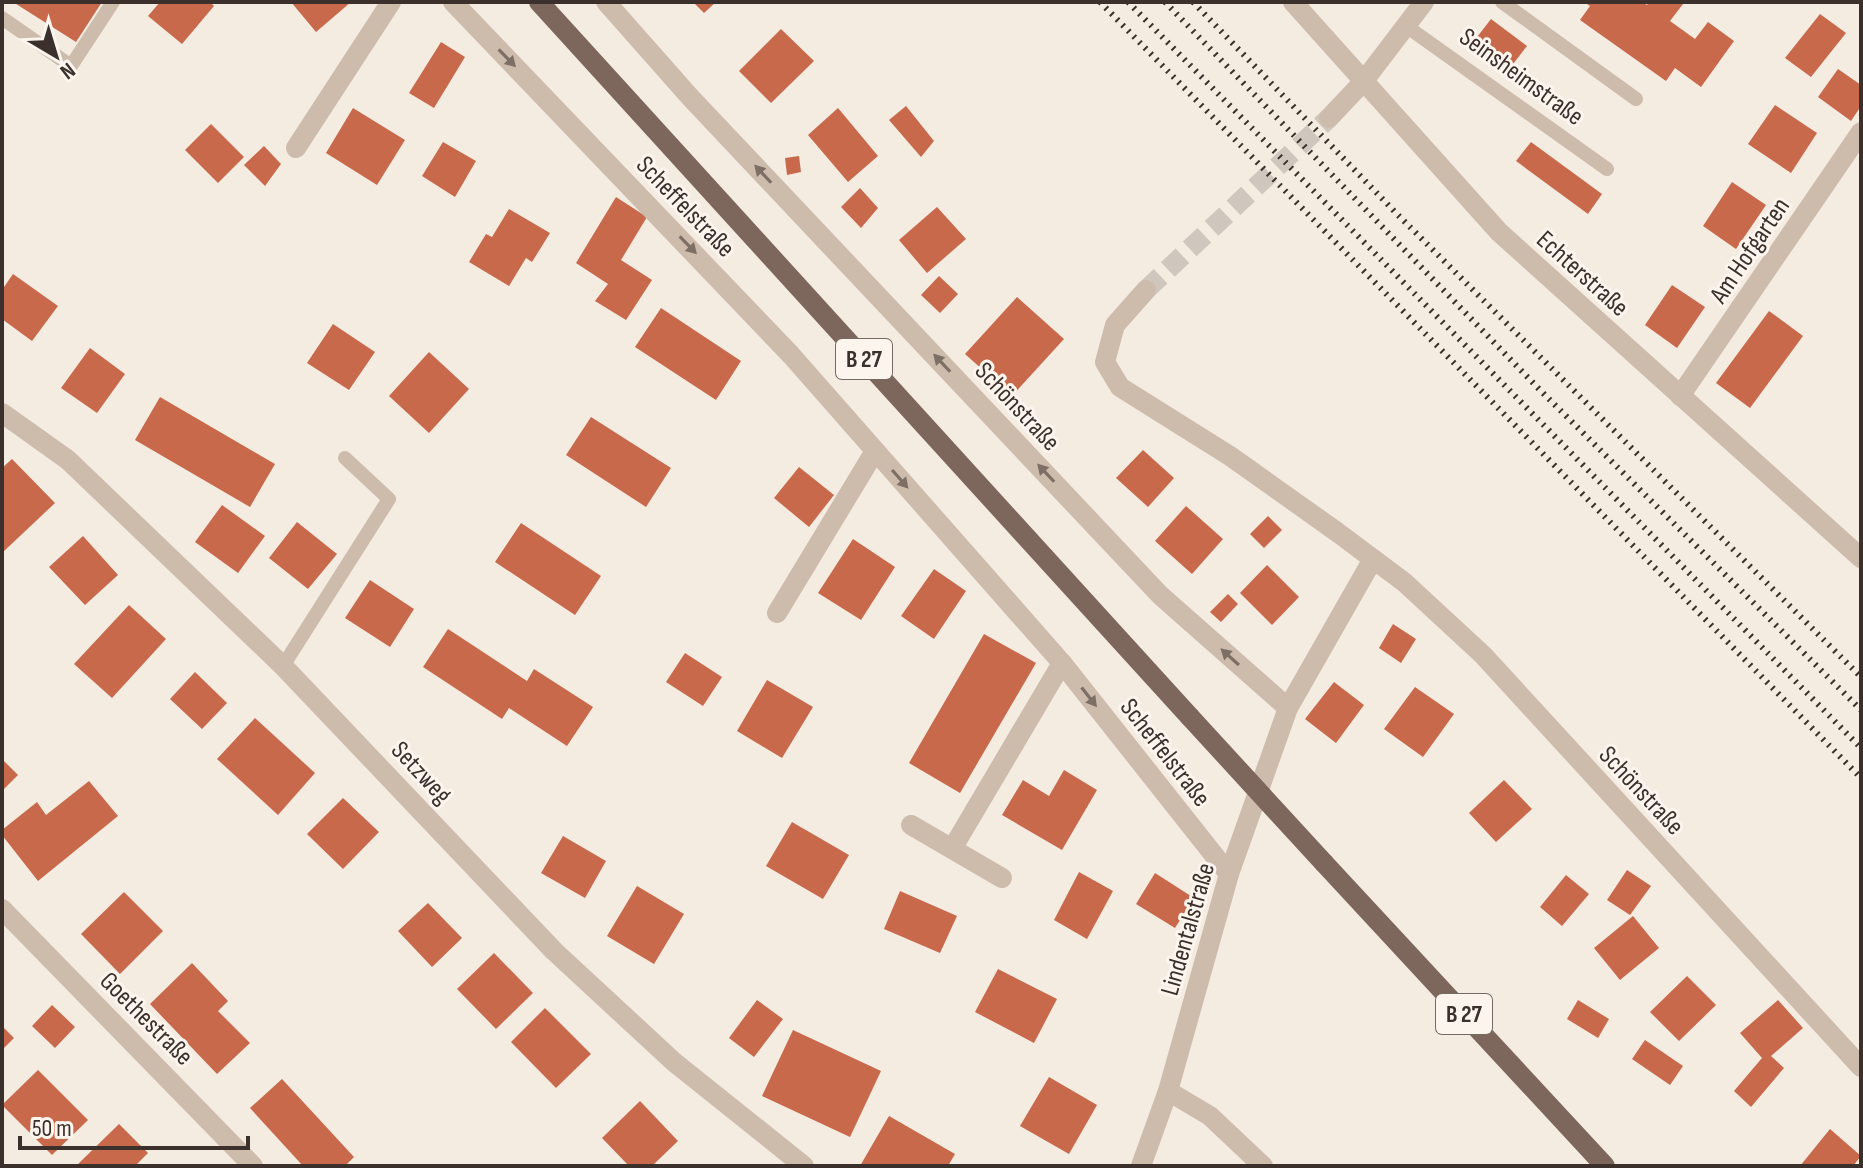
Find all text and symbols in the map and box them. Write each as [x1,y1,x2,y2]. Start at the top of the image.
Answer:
north arrow [16,16,96,96]
street label: Seinsheimstraße [1453,22,1589,133]
one-way arrow [498,48,516,67]
text: N [54,56,80,85]
street label: Scheffelstraße [629,150,741,264]
one-way arrow [755,165,773,184]
street label: Am Hofgarten [1703,192,1797,310]
street label: Echterstraße [1530,225,1634,324]
one-way arrow [678,235,697,254]
road number: B 27 [836,339,892,379]
one-way arrow [933,354,951,373]
street label: Schönstraße [968,356,1066,458]
one-way arrow [1037,464,1055,483]
one-way arrow [891,469,908,489]
one-way arrow [1220,648,1239,666]
one-way arrow [1080,687,1097,707]
street label: Scheffelstraße [1113,693,1217,813]
street label: Setzweg [384,735,458,811]
street label: Schönstraße [1592,740,1690,842]
street label: Lindentalstraße [1155,860,1222,999]
street label: Goethestraße [93,966,199,1072]
road number: B 27 [1436,994,1492,1034]
scale bar [20,1100,248,1150]
text: 50 m [32,1114,72,1143]

